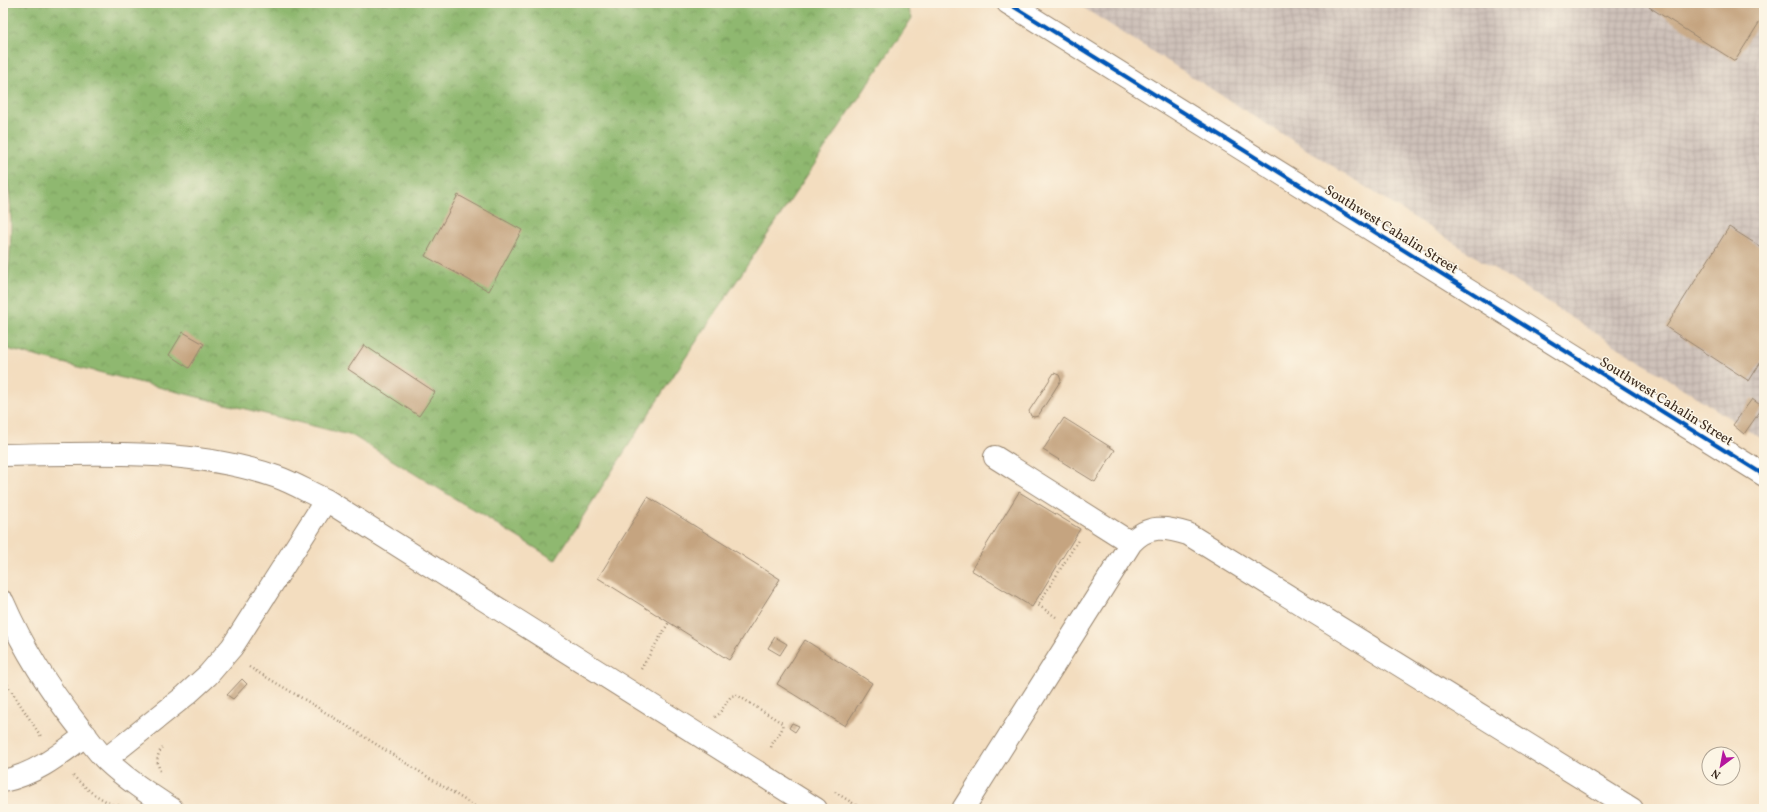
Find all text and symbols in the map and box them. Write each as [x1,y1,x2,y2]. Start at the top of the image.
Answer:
street label: Southwest Cahalin Street [1320,181,1462,279]
street label: Southwest Cahalin Street [1595,353,1737,451]
north arrow [1701,746,1741,786]
text: N [1709,765,1724,782]

